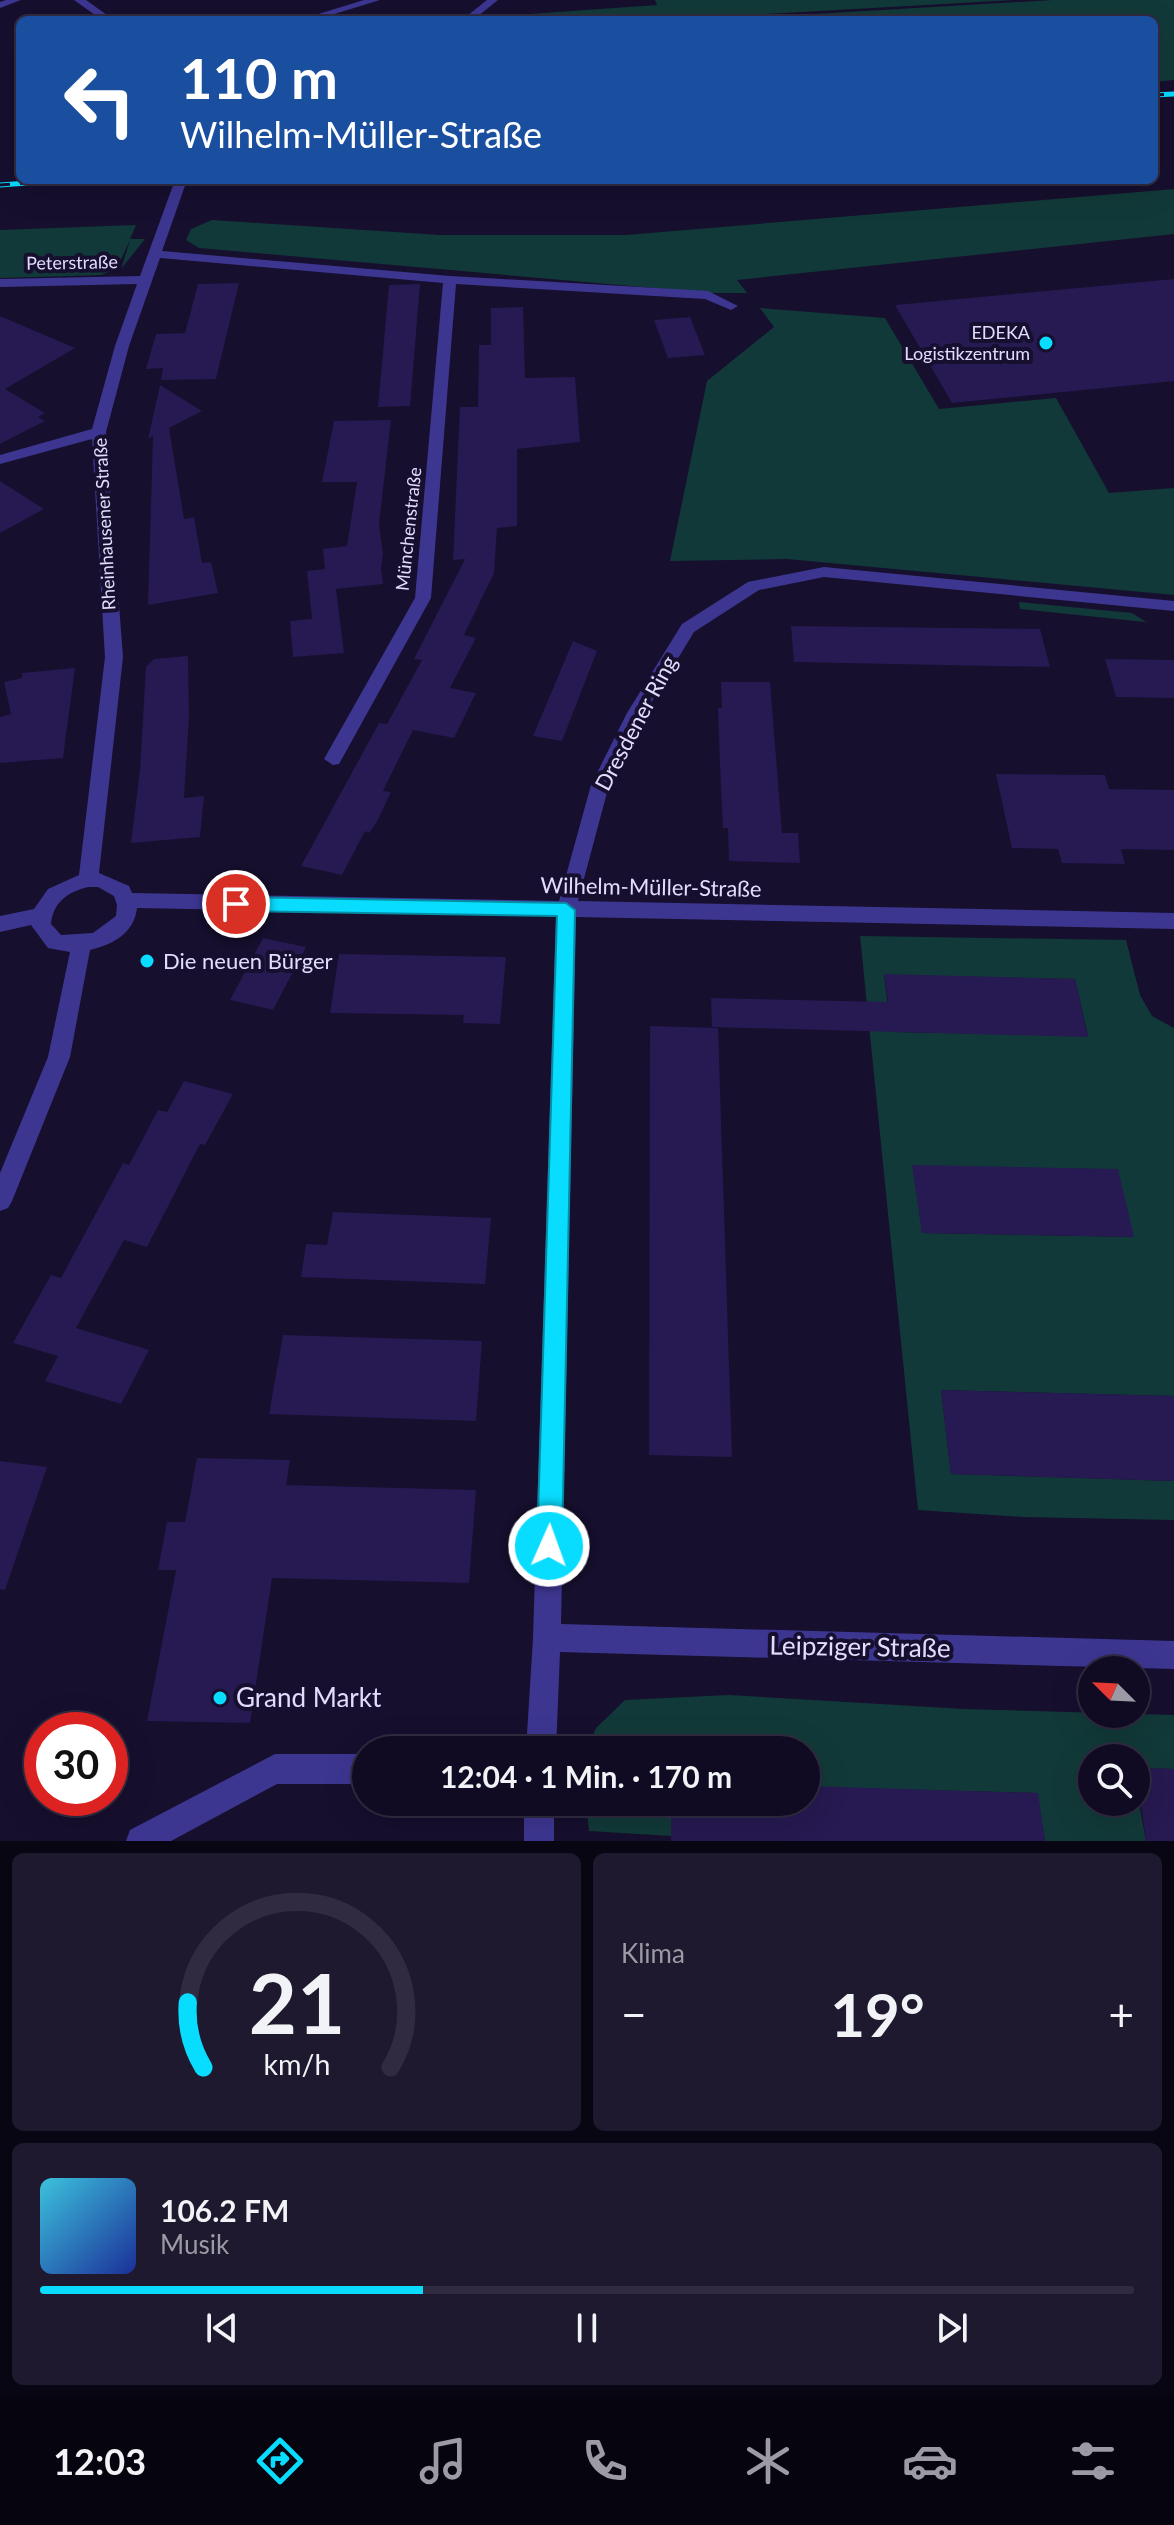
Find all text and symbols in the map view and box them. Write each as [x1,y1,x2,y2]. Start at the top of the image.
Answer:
text: 110 m [180,44,338,111]
icon: left [48,48,152,152]
text: Wilhelm-Müller-Straße [180,112,542,156]
street label: Peterstraße [26,250,118,274]
place label: EDEKA Logistikzentrum [904,321,1031,364]
marker: EDEKA Logistikzentrum [1037,334,1055,352]
street label: Rheinhausener Straße [88,437,120,611]
street label: Münchenstraße [391,466,425,592]
street label: Dresdener Ring [589,651,682,795]
pin [202,870,270,938]
street label: Wilhelm-Müller-Straße [540,871,762,902]
icon: arrive [214,882,258,926]
place label: Die neuen Bürger [163,947,333,974]
marker: Die neuen Bürger [138,952,156,970]
position arrow [507,1504,591,1588]
street label: Leipziger Straße [769,1628,951,1664]
north arrow [1078,1656,1150,1728]
map controls [1078,1656,1150,1816]
place label: Grand Markt [236,1681,382,1713]
marker: Grand Markt [211,1689,229,1707]
speed limit sign: 30 [24,1712,128,1816]
button: search [1078,1744,1150,1816]
text: 12:04 · 1 Min. · 170 m [440,1758,732,1794]
text: Klima [621,1937,685,1969]
text: 21 [248,1952,345,2052]
text: 19° [830,1978,925,2050]
text: − [621,1988,647,2040]
text: + [1108,1988,1134,2040]
text: km/h [263,2047,330,2081]
text: 106.2 FM [160,2192,289,2228]
text: Musik [160,2228,229,2260]
icon: previous [200,2306,244,2350]
icon: pause [565,2306,609,2350]
icon: next [930,2306,974,2350]
icon: directions [252,2433,308,2489]
icon: music [415,2433,471,2489]
icon: phone [577,2433,633,2489]
icon: climate [740,2433,796,2489]
icon: car [902,2433,958,2489]
icon: filters [1065,2433,1121,2489]
text: 12:03 [53,2439,146,2483]

